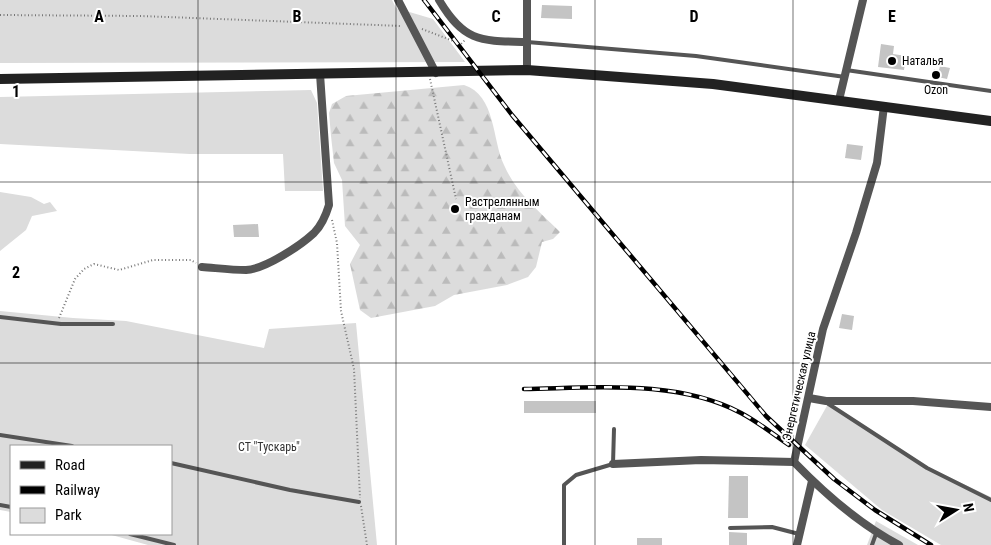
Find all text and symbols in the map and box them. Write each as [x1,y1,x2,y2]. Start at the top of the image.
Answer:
text: A [94,7,104,26]
text: B [293,7,302,26]
text: C [491,7,501,26]
text: D [689,7,699,26]
text: E [888,7,896,26]
place label: Наталья [902,54,944,68]
marker: Наталья [886,55,898,67]
marker: Ozon [930,69,942,81]
text: 1 [12,82,20,101]
place label: Ozon [924,83,948,97]
place label: Растрелянным гражданам [465,195,540,223]
marker: Растрелянным гражданам [449,203,461,215]
text: 2 [12,263,20,282]
street label: Энергетическая улица [780,330,818,442]
park label: СТ "Тускарь" [238,440,300,454]
legend [10,445,172,535]
text: Road [55,456,85,474]
text: Railway [55,481,100,499]
north arrow [931,485,981,535]
text: N [960,502,977,513]
text: Park [55,506,82,524]

